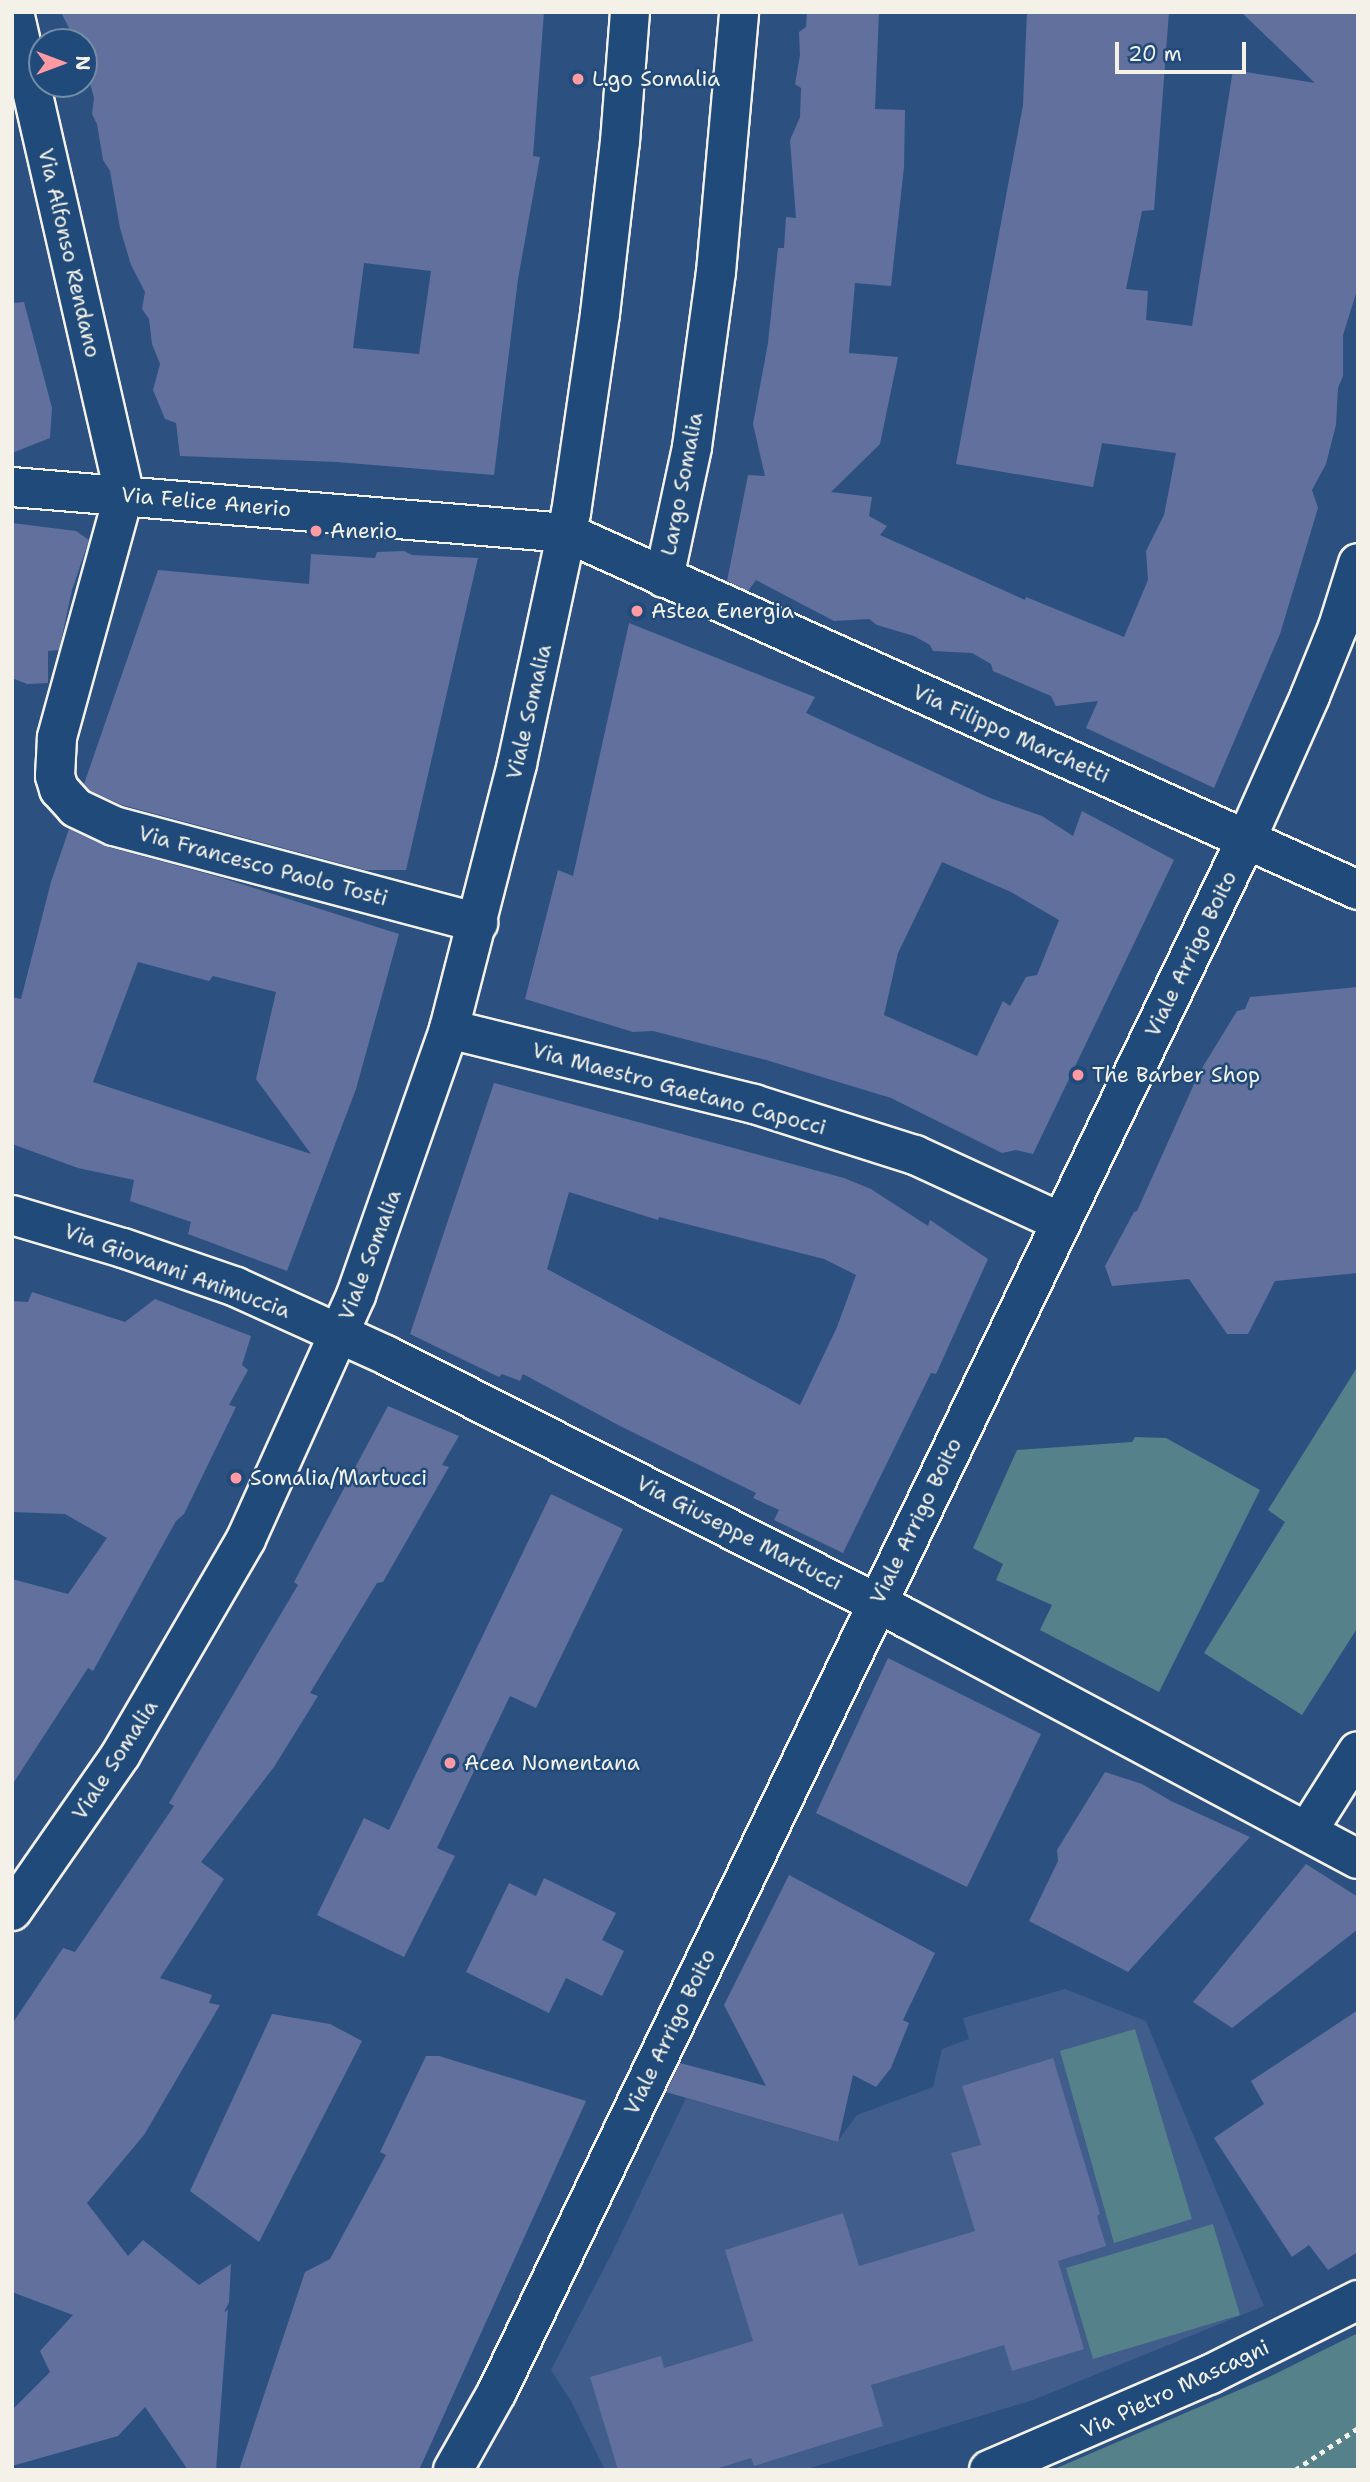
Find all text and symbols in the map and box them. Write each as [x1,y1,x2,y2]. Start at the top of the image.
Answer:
north arrow [28,28,98,98]
scale bar [1118,28,1249,72]
text: 20 m [1128,40,1182,68]
text: N [70,55,95,71]
place label: L.go Somalia [592,66,720,92]
marker: L.go Somalia [570,71,586,87]
street label: Via Alfonso Rendano [33,146,105,360]
street label: Largo Somalia [656,410,708,558]
street label: Via Felice Anerio [120,482,292,522]
place label: Anerio [330,518,397,544]
marker: Anerio [308,523,324,539]
place label: Astea Energia [651,598,794,624]
marker: Astea Energia [629,603,645,619]
street label: Viale Somalia [501,642,557,782]
street label: Via Filippo Marchetti [909,679,1113,789]
street label: Via Francesco Paolo Tosti [136,821,390,911]
street label: Viale Arrigo Boito [1140,867,1242,1041]
street label: Via Maestro Gaetano Capocci [529,1038,829,1140]
place label: The Barber Shop [1092,1062,1260,1088]
marker: The Barber Shop [1070,1067,1086,1083]
street label: Viale Somalia [334,1186,406,1324]
street label: Via Giovanni Animuccia [61,1218,293,1324]
street label: Viale Arrigo Boito [865,1434,967,1608]
place label: Somalia/Martucci [250,1465,427,1491]
marker: Somalia/Martucci [228,1470,244,1486]
street label: Via Giuseppe Martucci [632,1470,846,1596]
street label: Viale Somalia [67,1695,163,1825]
place label: Acea Nomentana [464,1750,640,1776]
marker: Acea Nomentana [442,1755,458,1771]
street label: Viale Arrigo Boito [619,1945,721,2119]
street label: Via Pietro Mascagni [1077,2334,1273,2444]

